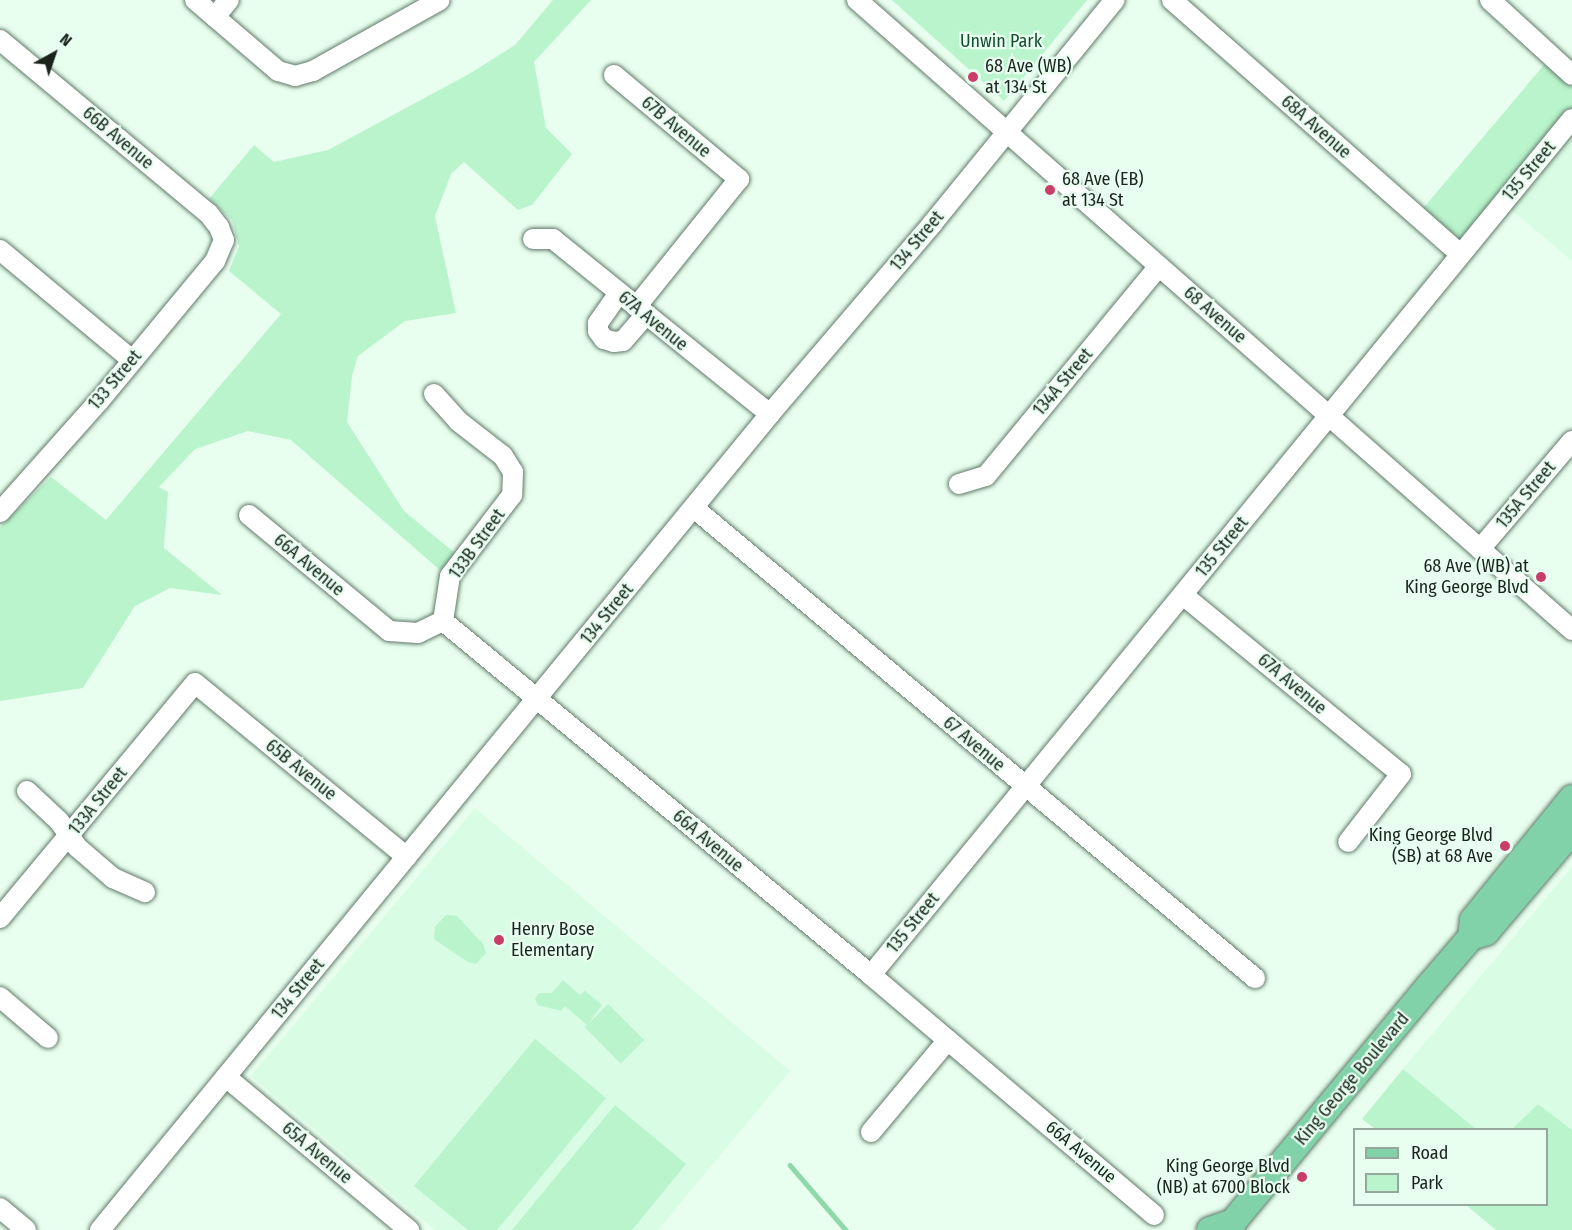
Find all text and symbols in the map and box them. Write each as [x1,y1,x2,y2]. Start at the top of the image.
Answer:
north arrow [24,24,84,84]
text: N [56,29,76,50]
park label: Unwin Park [960,30,1042,52]
place label: 68 Ave (WB) at 134 St [985,56,1072,98]
marker: 68 Ave (WB) at 134 St [966,70,980,84]
street label: 68A Avenue [1277,91,1355,163]
street label: 67B Avenue [637,92,715,162]
street label: 66B Avenue [78,102,158,174]
street label: 135 Street [1498,137,1560,205]
place label: 68 Ave (EB) at 134 St [1062,169,1144,212]
marker: 68 Ave (EB) at 134 St [1043,183,1057,197]
street label: 134 Street [886,206,948,276]
street label: 68 Avenue [1179,282,1251,348]
street label: 67A Avenue [614,286,692,356]
street label: 134A Street [1028,344,1098,420]
street label: 133 Street [84,346,146,414]
street label: 135A Street [1492,457,1560,533]
street label: 133B Street [444,505,510,583]
street label: 135 Street [1191,512,1253,582]
street label: 66A Avenue [269,529,349,601]
place label: 68 Ave (WB) at King George Blvd [1405,556,1529,598]
marker: 68 Ave (WB) at King George Blvd [1534,570,1548,584]
street label: 134 Street [576,579,638,649]
street label: 67A Avenue [1253,649,1331,719]
street label: 67 Avenue [939,712,1009,776]
street label: 65B Avenue [261,735,341,805]
street label: 133A Street [64,763,132,839]
street label: 66A Avenue [668,805,748,877]
place label: King George Blvd (SB) at 68 Ave [1369,825,1493,868]
marker: King George Blvd (SB) at 68 Ave [1498,839,1512,853]
street label: 135 Street [882,888,944,958]
place label: Henry Bose Elementary [511,919,595,962]
marker: Henry Bose Elementary [492,933,506,947]
street label: 134 Street [267,954,329,1024]
street label: King George Boulevard [1290,1008,1414,1150]
street label: 66A Avenue [1041,1116,1121,1188]
street label: 65A Avenue [278,1117,356,1189]
legend [1353,1128,1548,1206]
text: Road [1411,1142,1448,1164]
place label: King George Blvd (NB) at 6700 Block [1157,1156,1290,1198]
marker: King George Blvd (NB) at 6700 Block [1295,1170,1309,1184]
text: Park [1411,1172,1443,1194]

